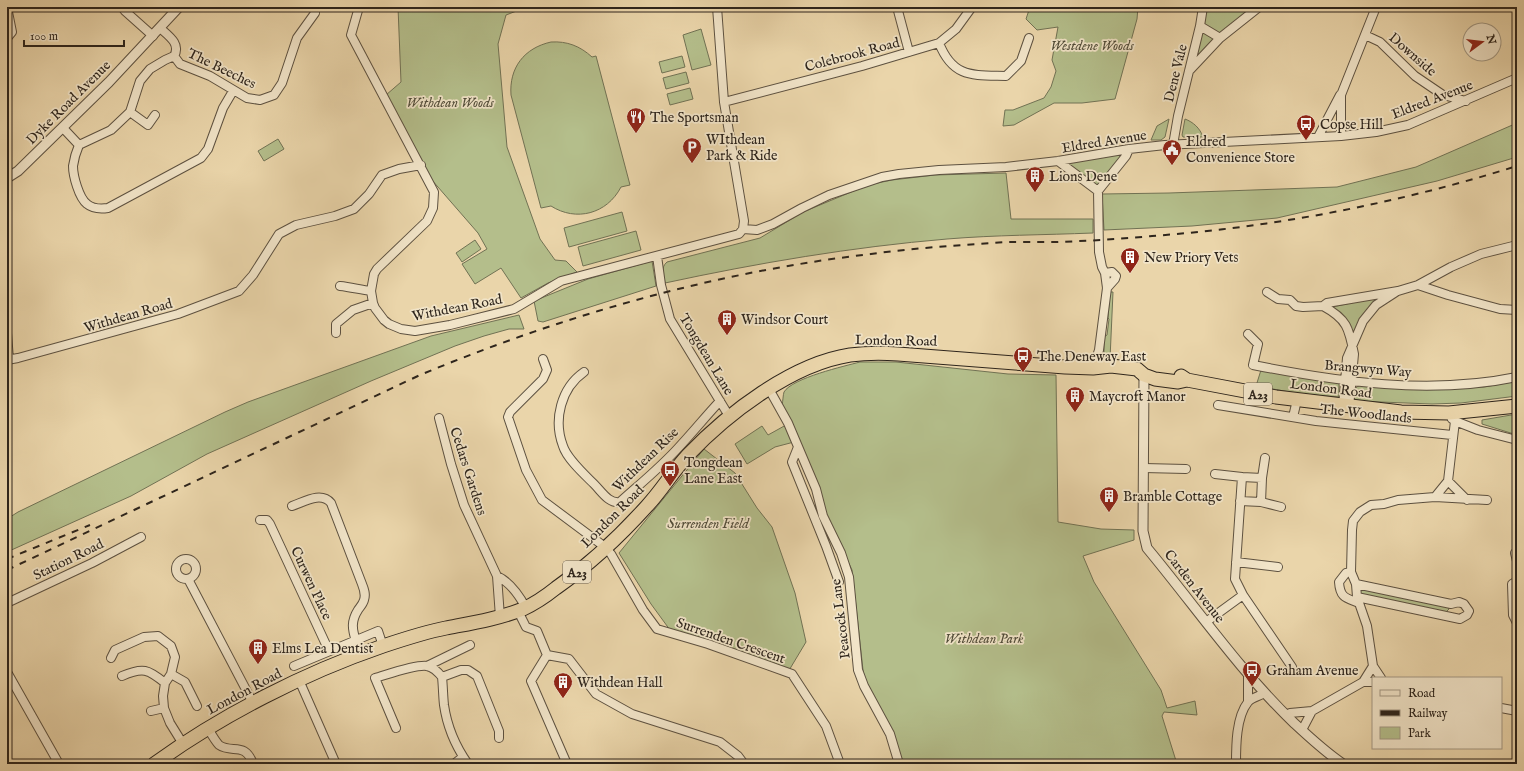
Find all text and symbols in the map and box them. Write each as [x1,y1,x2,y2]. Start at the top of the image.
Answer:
scale bar [24,22,124,48]
north arrow [1462,22,1502,62]
text: 100 m [30,29,58,44]
street label: Downside [1385,29,1440,81]
text: N [1482,32,1499,47]
street label: Colebrook Road [803,34,902,76]
park label: Westdene Woods [1050,37,1135,55]
street label: Dene Vale [1160,42,1192,104]
street label: The Beeches [184,45,259,93]
street label: Dyke Road Avenue [23,56,115,149]
street label: Eldred Avenue [1389,76,1476,124]
park label: Withdean Woods [406,94,495,112]
restaurant icon: The Sportsman [625,106,647,134]
place label: The Sportsman [650,109,739,127]
bus stop icon: Copse Hill [1295,113,1317,141]
place label: Copse Hill [1320,116,1383,134]
street label: Eldred Avenue [1060,126,1149,158]
place label: WIthdean Park & Ride [706,131,778,165]
place label: Eldred Convenience Store [1186,133,1295,167]
parking icon: WIthdean Park & Ride [681,136,703,164]
public building icon: Eldred Convenience Store [1161,138,1183,166]
building icon: Lions Dene [1024,165,1046,193]
place label: Lions Dene [1049,168,1118,186]
building icon: New Priory Vets [1119,246,1141,274]
place label: New Priory Vets [1144,249,1239,267]
street label: Withdean Road [411,290,504,326]
street label: Withdean Road [82,295,175,337]
building icon: Windsor Court [716,308,738,336]
street label: Tongdean Lane [675,311,738,399]
place label: Windsor Court [741,311,829,329]
street label: London Road [855,331,938,351]
bus stop icon: The Deneway East [1012,345,1034,373]
place label: The Deneway East [1037,348,1146,366]
street label: Brangwyn Way [1323,356,1412,382]
street label: London Road [1289,375,1373,403]
road number: A23 [1244,383,1272,405]
building icon: Maycroft Manor [1064,385,1086,413]
place label: Maycroft Manor [1089,388,1186,406]
street label: The Woodlands [1319,400,1413,428]
street label: Withdean Rise [609,423,683,496]
street label: Cedars Gardens [445,425,491,518]
place label: Tongdean Lane East [684,454,743,488]
bus stop icon: Tongdean Lane East [659,459,681,487]
street label: London Road [577,481,648,552]
building icon: Bramble Cottage [1098,485,1120,513]
place label: Bramble Cottage [1123,488,1223,506]
park label: Surrenden Field [667,515,750,533]
street label: Station Road [30,535,107,585]
street label: Curwen Place [286,544,336,623]
street label: Carden Avenue [1160,546,1229,627]
road number: A23 [563,561,591,583]
street label: Peacock Lane [827,577,855,660]
street label: Surrenden Crescent [674,614,788,668]
park label: Withdean Park [945,630,1024,648]
building icon: Elms Lea Dentist [247,637,269,665]
place label: Elms Lea Dentist [272,640,373,658]
bus stop icon: Graham Avenue [1241,659,1263,687]
place label: Graham Avenue [1266,662,1359,680]
street label: London Road [204,664,285,719]
building icon: Withdean Hall [552,671,574,699]
place label: Withdean Hall [577,674,663,692]
legend [1372,677,1502,749]
text: Road [1408,686,1436,701]
text: Railway [1408,706,1447,721]
text: Park [1408,726,1431,741]

